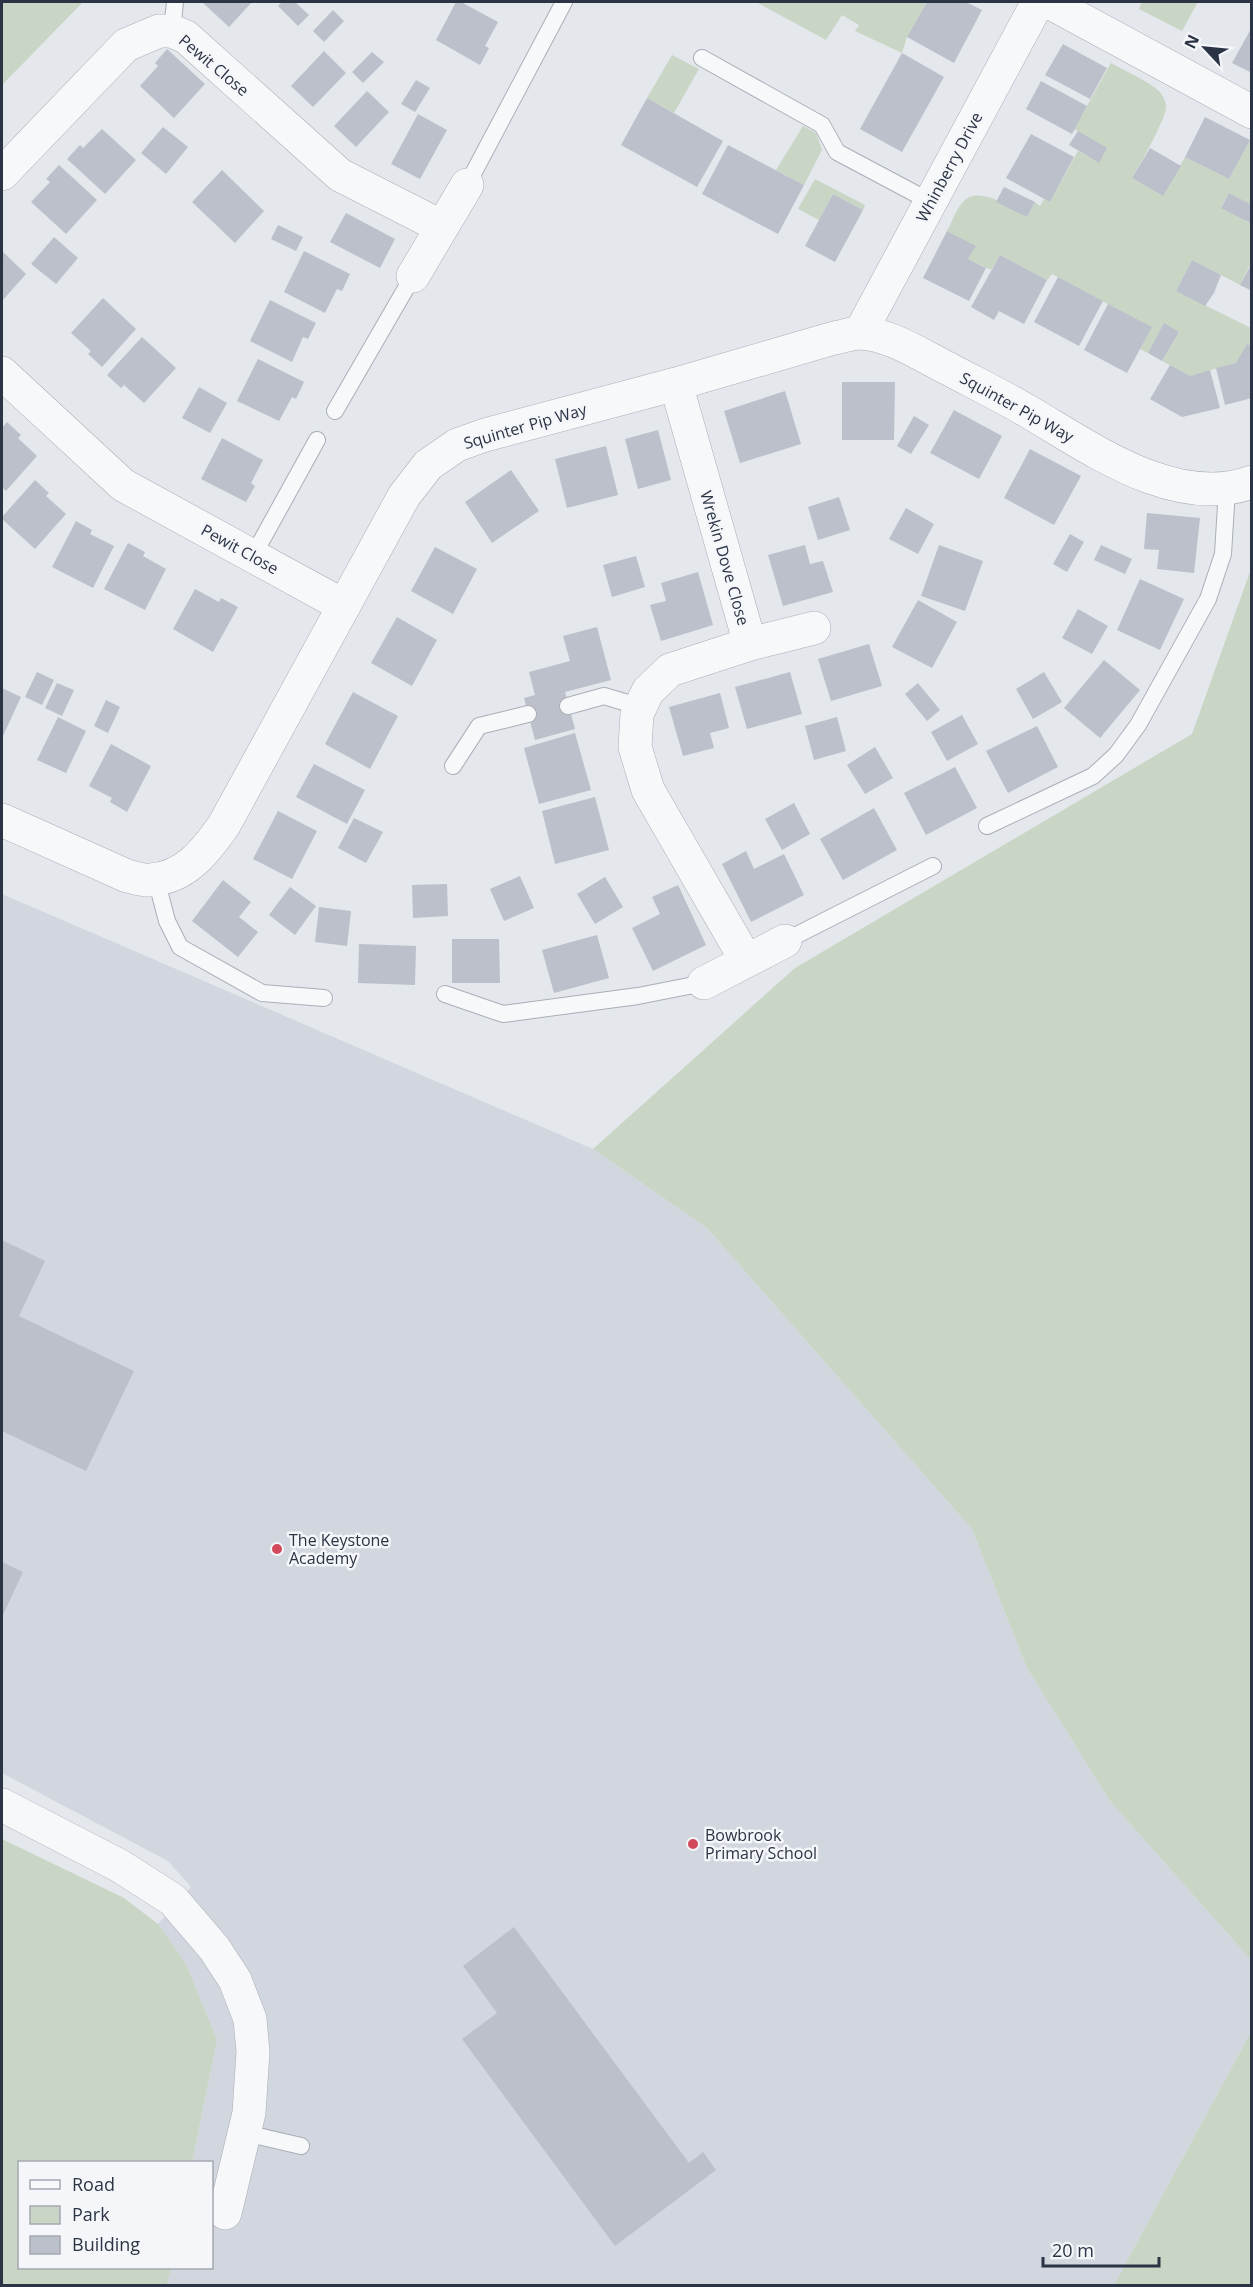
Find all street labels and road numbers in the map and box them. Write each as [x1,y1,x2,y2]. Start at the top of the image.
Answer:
street label: Pewit Close [174,29,254,101]
street label: Whinberry Drive [911,108,987,226]
street label: Squinter Pip Way [956,367,1079,448]
street label: Squinter Pip Way [461,398,590,454]
street label: Wrekin Dove Close [695,488,755,628]
street label: Pewit Close [197,519,283,579]

